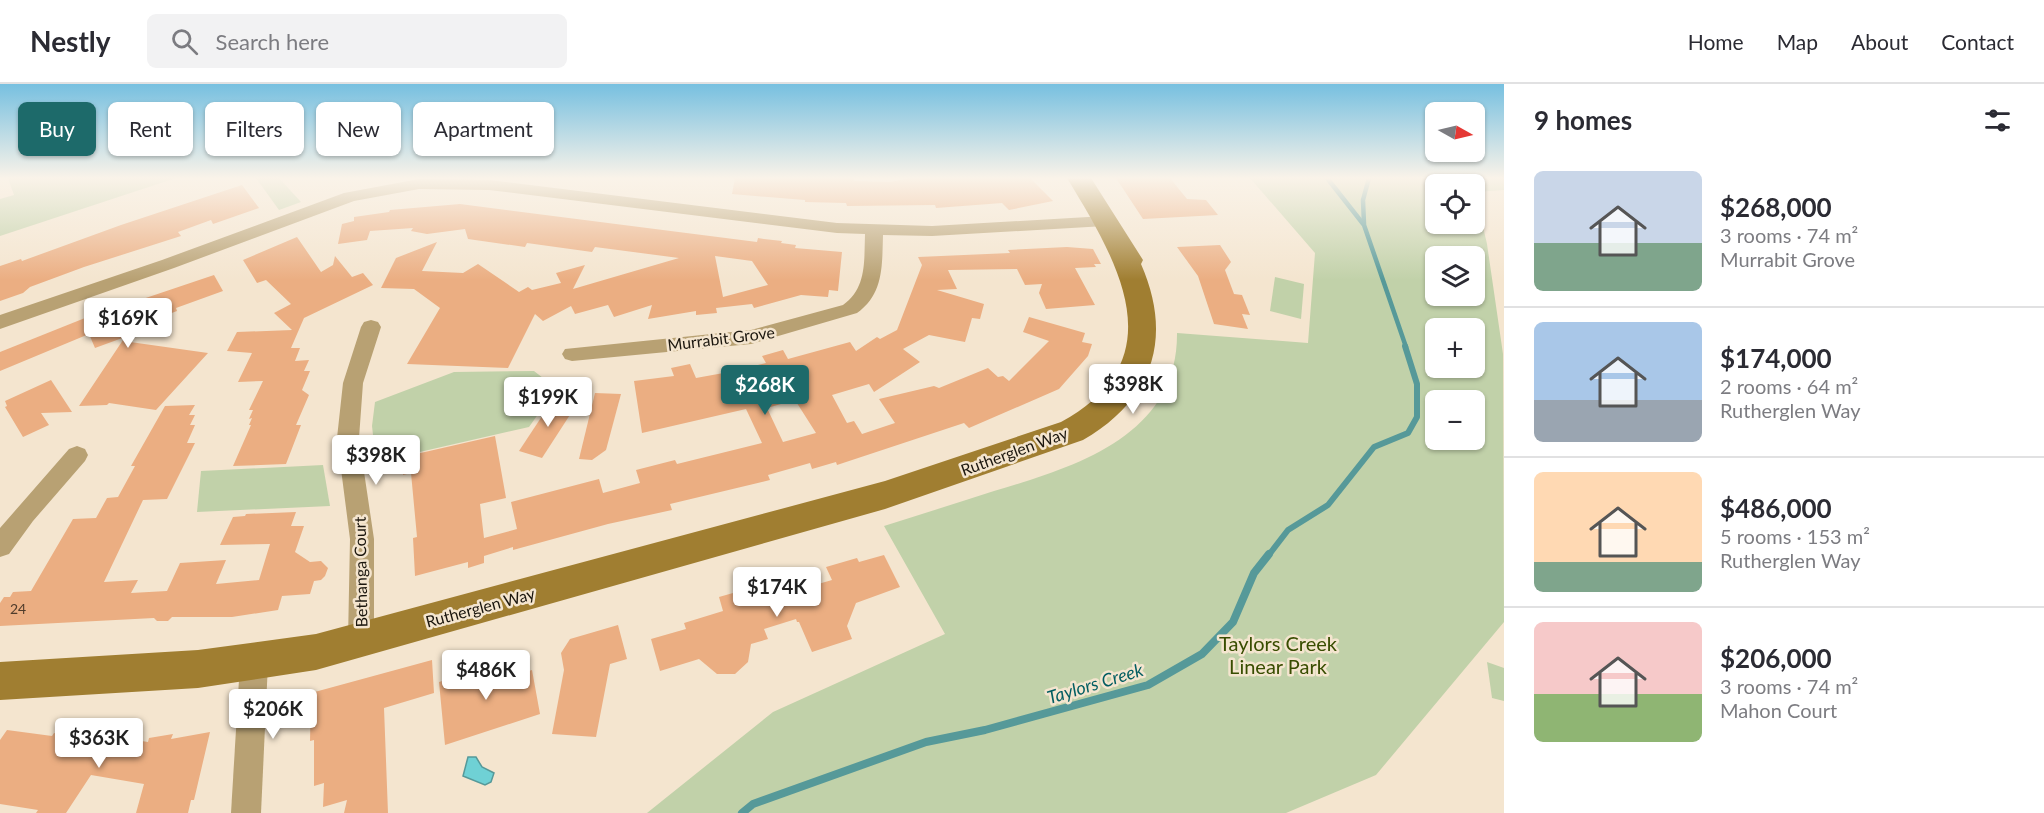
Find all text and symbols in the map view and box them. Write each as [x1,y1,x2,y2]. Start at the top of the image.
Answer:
search box [147,14,567,68]
text: Nestly [30,24,111,58]
icon: search [168,25,201,58]
text: Search here [216,28,329,55]
text: Home [1688,29,1744,54]
text: Map [1777,29,1818,54]
text: About [1851,29,1908,54]
text: Contact [1941,29,2014,54]
chip: Buy [18,102,96,156]
chip: Rent [108,102,193,156]
chip: Filters [205,102,304,156]
chip: New [316,102,401,156]
chip: Apartment [413,102,554,156]
north arrow [1425,102,1485,162]
map controls [1425,102,1485,450]
text: 9 homes [1534,104,1632,136]
icon: filters [1981,104,2014,137]
button: locate [1425,174,1485,234]
text: $268,000 [1720,191,1832,223]
icon: home [1582,195,1654,267]
text: 3 rooms · 74 m² [1720,223,1858,247]
button: layers [1425,246,1485,306]
text: Murrabit Grove [1720,247,1855,271]
pin: $169K [86,298,170,349]
text: $169K [98,305,158,329]
button: + [1425,318,1485,378]
street label: Murrabit Grove [666,322,776,354]
text: $174,000 [1720,342,1832,374]
icon: home [1582,346,1654,418]
pin: $398K [1091,364,1175,415]
pin: $268K [723,365,807,416]
text: $398K [1103,371,1163,395]
text: $268K [735,372,795,396]
text: 2 rooms · 64 m² [1720,374,1858,398]
pin: $199K [506,377,590,428]
text: $199K [518,384,578,408]
button: − [1425,390,1485,450]
text: Rutherglen Way [1720,398,1861,422]
street label: Rutherglen Way [958,423,1071,479]
pin: $398K [334,435,418,486]
text: $398K [346,442,406,466]
text: $486,000 [1720,492,1832,524]
icon: home [1582,496,1654,568]
street label: Bethanga Court [350,516,370,627]
text: 5 rooms · 153 m² [1720,524,1870,548]
text: Rutherglen Way [1720,548,1861,572]
pin: $174K [735,567,819,618]
text: $174K [747,574,807,598]
street label: Rutherglen Way [423,583,537,631]
house number: 24 [10,600,26,617]
park label: Taylors Creek Linear Park [1219,631,1338,678]
text: $206,000 [1720,642,1832,674]
icon: home [1582,646,1654,718]
pin: $486K [444,650,528,701]
text: $486K [456,657,516,681]
water label: Taylors Creek [1044,658,1146,708]
text: 3 rooms · 74 m² [1720,674,1858,698]
pin: $206K [231,689,315,740]
text: $206K [243,696,303,720]
text: Mahon Court [1720,698,1837,722]
pin: $363K [57,718,141,769]
text: $363K [69,725,129,749]

